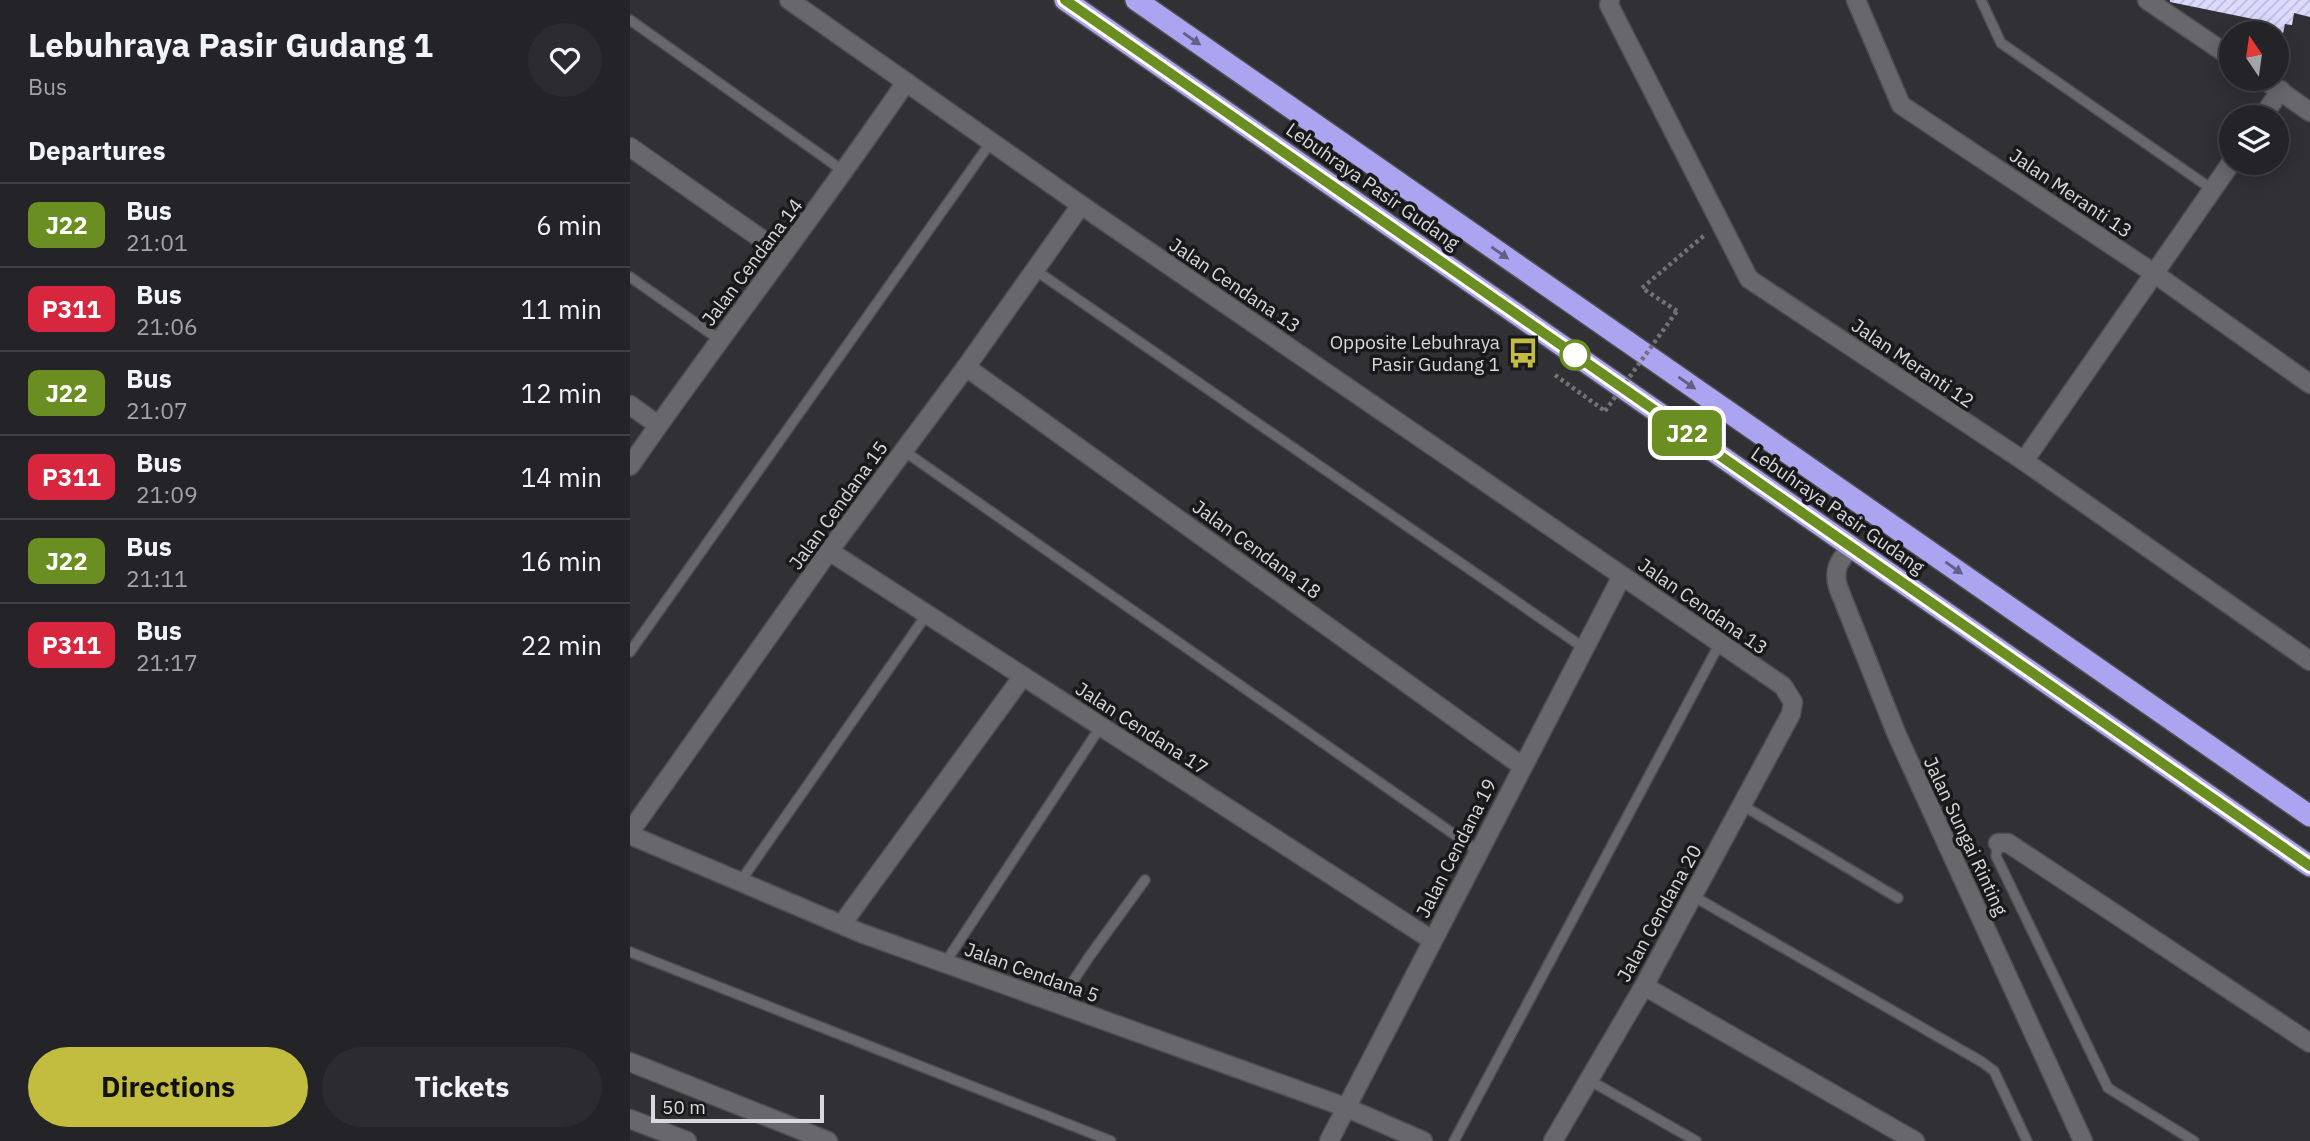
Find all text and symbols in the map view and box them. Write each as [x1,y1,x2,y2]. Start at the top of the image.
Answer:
north arrow [2219,21,2289,91]
map controls [2219,21,2289,175]
text: Lebuhraya Pasir Gudang 1 [28,23,433,66]
button: heart [528,23,602,97]
one-way arrow [1183,32,1201,46]
text: Bus [28,71,67,101]
button: layers [2219,105,2289,175]
street label: Lebuhraya Pasir Gudang [1282,117,1464,255]
text: Departures [28,133,166,167]
street label: Jalan Meranti 13 [2005,143,2137,243]
text: Bus [126,193,172,227]
street label: Jalan Cendana 14 [696,194,808,330]
text: 6 min [536,208,602,242]
text: J22 [45,209,88,241]
text: 21:01 [126,227,188,257]
street label: Jalan Cendana 13 [1165,232,1305,338]
one-way arrow [1491,246,1509,260]
text: Bus [136,277,182,311]
text: 11 min [521,292,602,326]
text: P311 [42,293,101,325]
text: 21:06 [136,311,198,341]
street label: Jalan Meranti 12 [1847,313,1979,413]
place label: Opposite Lebuhraya Pasir Gudang 1 [1330,330,1500,376]
bus stop icon: Opposite Lebuhraya Pasir Gudang 1 [1506,336,1540,370]
unlabelled marker [1560,340,1590,370]
text: Bus [126,361,172,395]
text: 12 min [521,376,602,410]
one-way arrow [1678,376,1696,390]
text: J22 [45,377,88,409]
text: 21:07 [126,395,188,425]
line badge: J22 [1647,410,1727,456]
text: J22 [1666,417,1708,449]
street label: Jalan Cendana 15 [783,436,893,574]
street label: Lebuhraya Pasir Gudang [1747,441,1929,579]
text: Bus [136,445,182,479]
text: 14 min [521,460,602,494]
text: P311 [42,461,101,493]
text: 21:09 [136,479,198,509]
street label: Jalan Cendana 18 [1188,494,1326,604]
text: Bus [126,529,172,563]
text: 16 min [521,544,602,578]
text: J22 [45,545,88,577]
street label: Jalan Cendana 13 [1634,552,1772,660]
one-way arrow [1945,561,1963,575]
text: 21:11 [126,563,188,593]
text: Bus [136,613,182,647]
text: 22 min [521,628,602,662]
text: P311 [42,629,101,661]
text: 21:17 [136,647,198,677]
street label: Jalan Cendana 17 [1071,676,1213,780]
street label: Jalan Sungai Rinting [1919,753,2013,919]
street label: Jalan Cendana 19 [1411,774,1501,922]
street label: Jalan Cendana 20 [1611,840,1707,986]
street label: Jalan Cendana 5 [961,937,1103,1007]
button: Directions [28,1047,308,1127]
button: Tickets [322,1047,602,1127]
scale bar [651,1092,824,1124]
text: 50 m [662,1095,706,1119]

